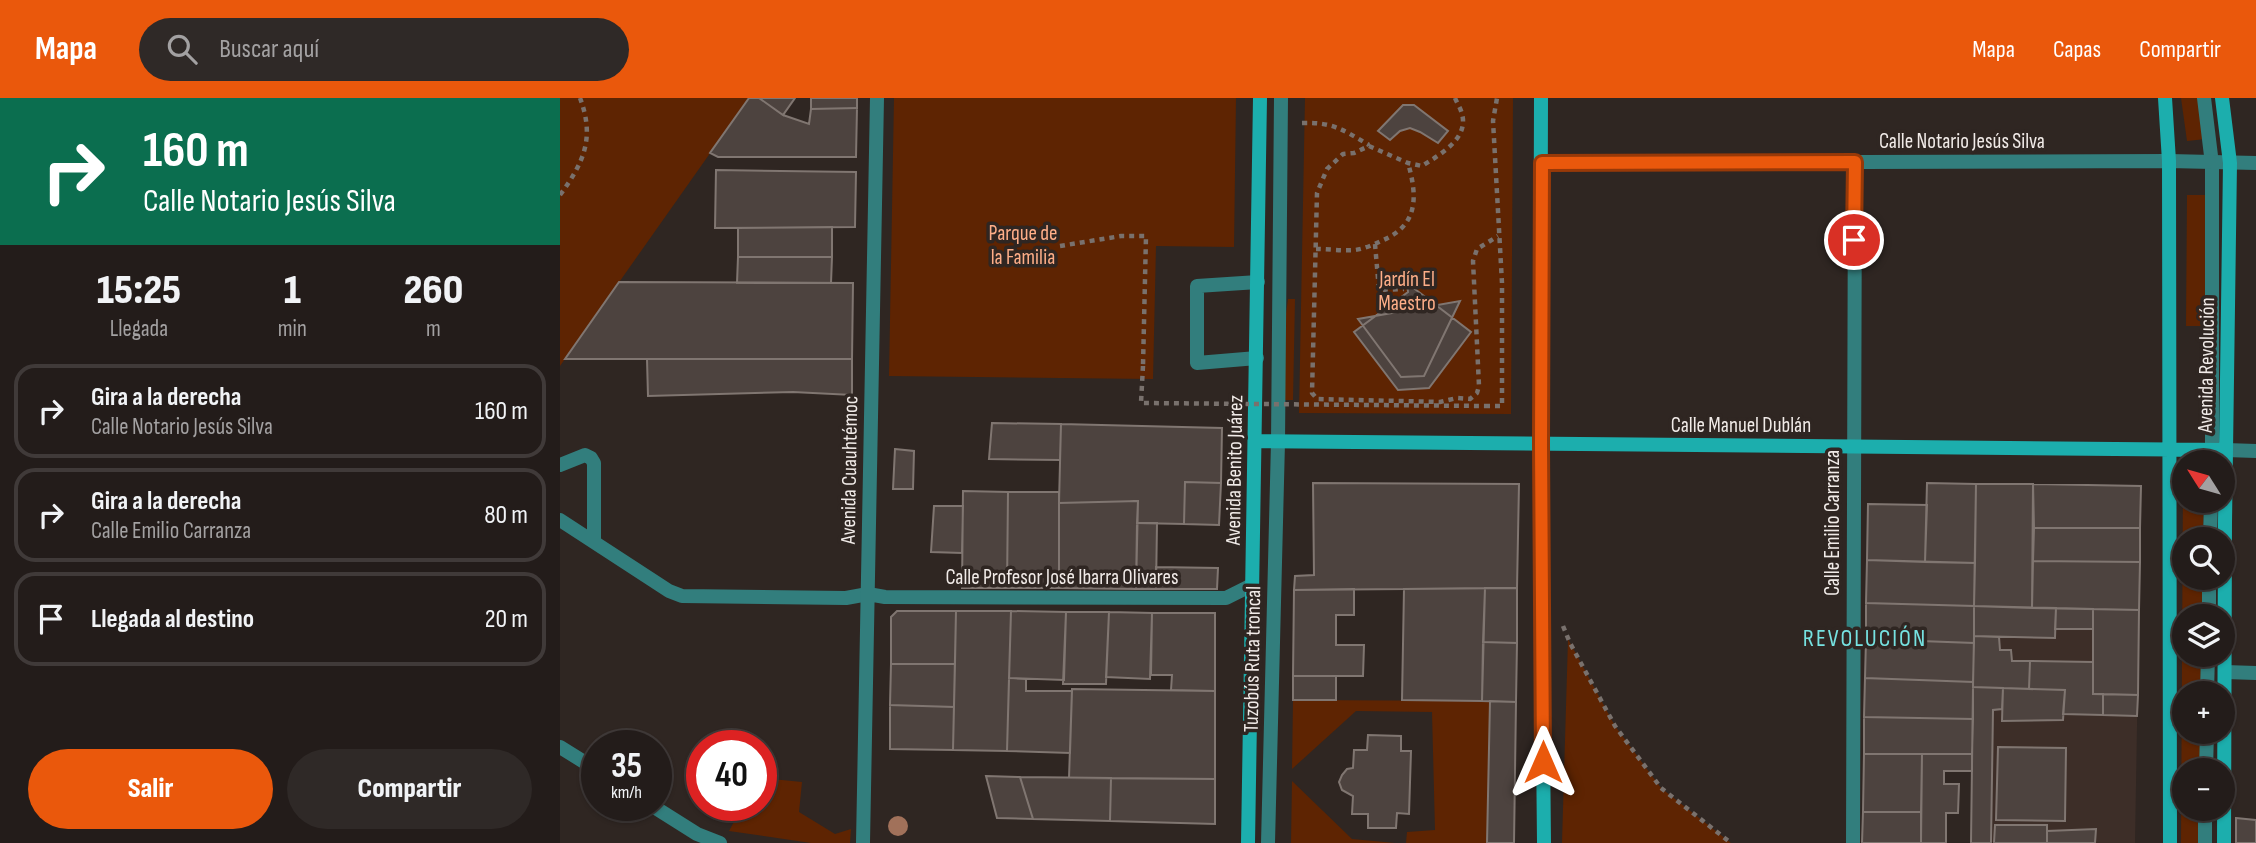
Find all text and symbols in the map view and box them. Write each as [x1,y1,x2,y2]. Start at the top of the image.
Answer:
search box [139,18,629,81]
text: Mapa [35,29,97,69]
icon: search [163,30,201,68]
text: Buscar aquí [219,34,319,65]
text: Mapa [1972,35,2015,64]
text: Capas [2053,35,2101,64]
text: Compartir [2139,35,2221,64]
text: 160 m [143,122,249,181]
icon: right [28,126,119,217]
street label: Calle Notario Jesús Silva [1879,129,2045,154]
text: Calle Notario Jesús Silva [143,182,396,221]
pin [1824,210,1884,270]
park label: Parque de la Familia [989,221,1057,270]
icon: arrive [1835,221,1873,259]
text: 15:25 [97,265,181,316]
text: 1 [284,265,301,316]
text: 260 [403,265,463,316]
park label: Jardín El Maestro [1378,267,1436,316]
street label: Avenida Revolución [2193,297,2220,434]
text: Llegada [110,315,168,343]
text: min [278,315,307,343]
text: m [426,315,441,343]
text: Gira a la derecha [91,382,241,413]
icon: right [32,392,70,430]
street label: Avenida Benito Juárez [1221,394,1248,546]
text: 160 m [475,396,528,427]
street label: Avenida Cuauhtémoc [836,396,863,545]
text: Calle Notario Jesús Silva [91,413,273,441]
street label: Calle Manuel Dublán [1671,413,1811,438]
street label: Calle Emilio Carranza [1820,450,1845,596]
north arrow [2172,450,2235,513]
map controls [2172,450,2235,821]
text: Gira a la derecha [91,486,241,517]
icon: right [32,496,70,534]
text: 80 m [484,500,528,531]
text: Calle Emilio Carranza [91,517,251,545]
button: search [2172,527,2235,590]
street label: Calle Profesor José Ibarra Olivares [945,565,1179,590]
street label: Tuzobús Ruta troncal [1239,586,1266,732]
icon: arrive [32,600,70,638]
text: Llegada al destino [91,604,254,635]
text: 20 m [485,604,528,635]
button: layers [2172,604,2235,667]
district label: REVOLUCIÓN [1803,624,1927,653]
button: + [2172,681,2235,744]
position arrow [1506,725,1580,799]
speed limit sign: 40 [686,730,777,821]
text: 35 [611,745,642,788]
button: Salir [28,749,273,829]
button: Compartir [287,749,532,829]
button: − [2172,758,2235,821]
text: km/h [611,782,642,803]

